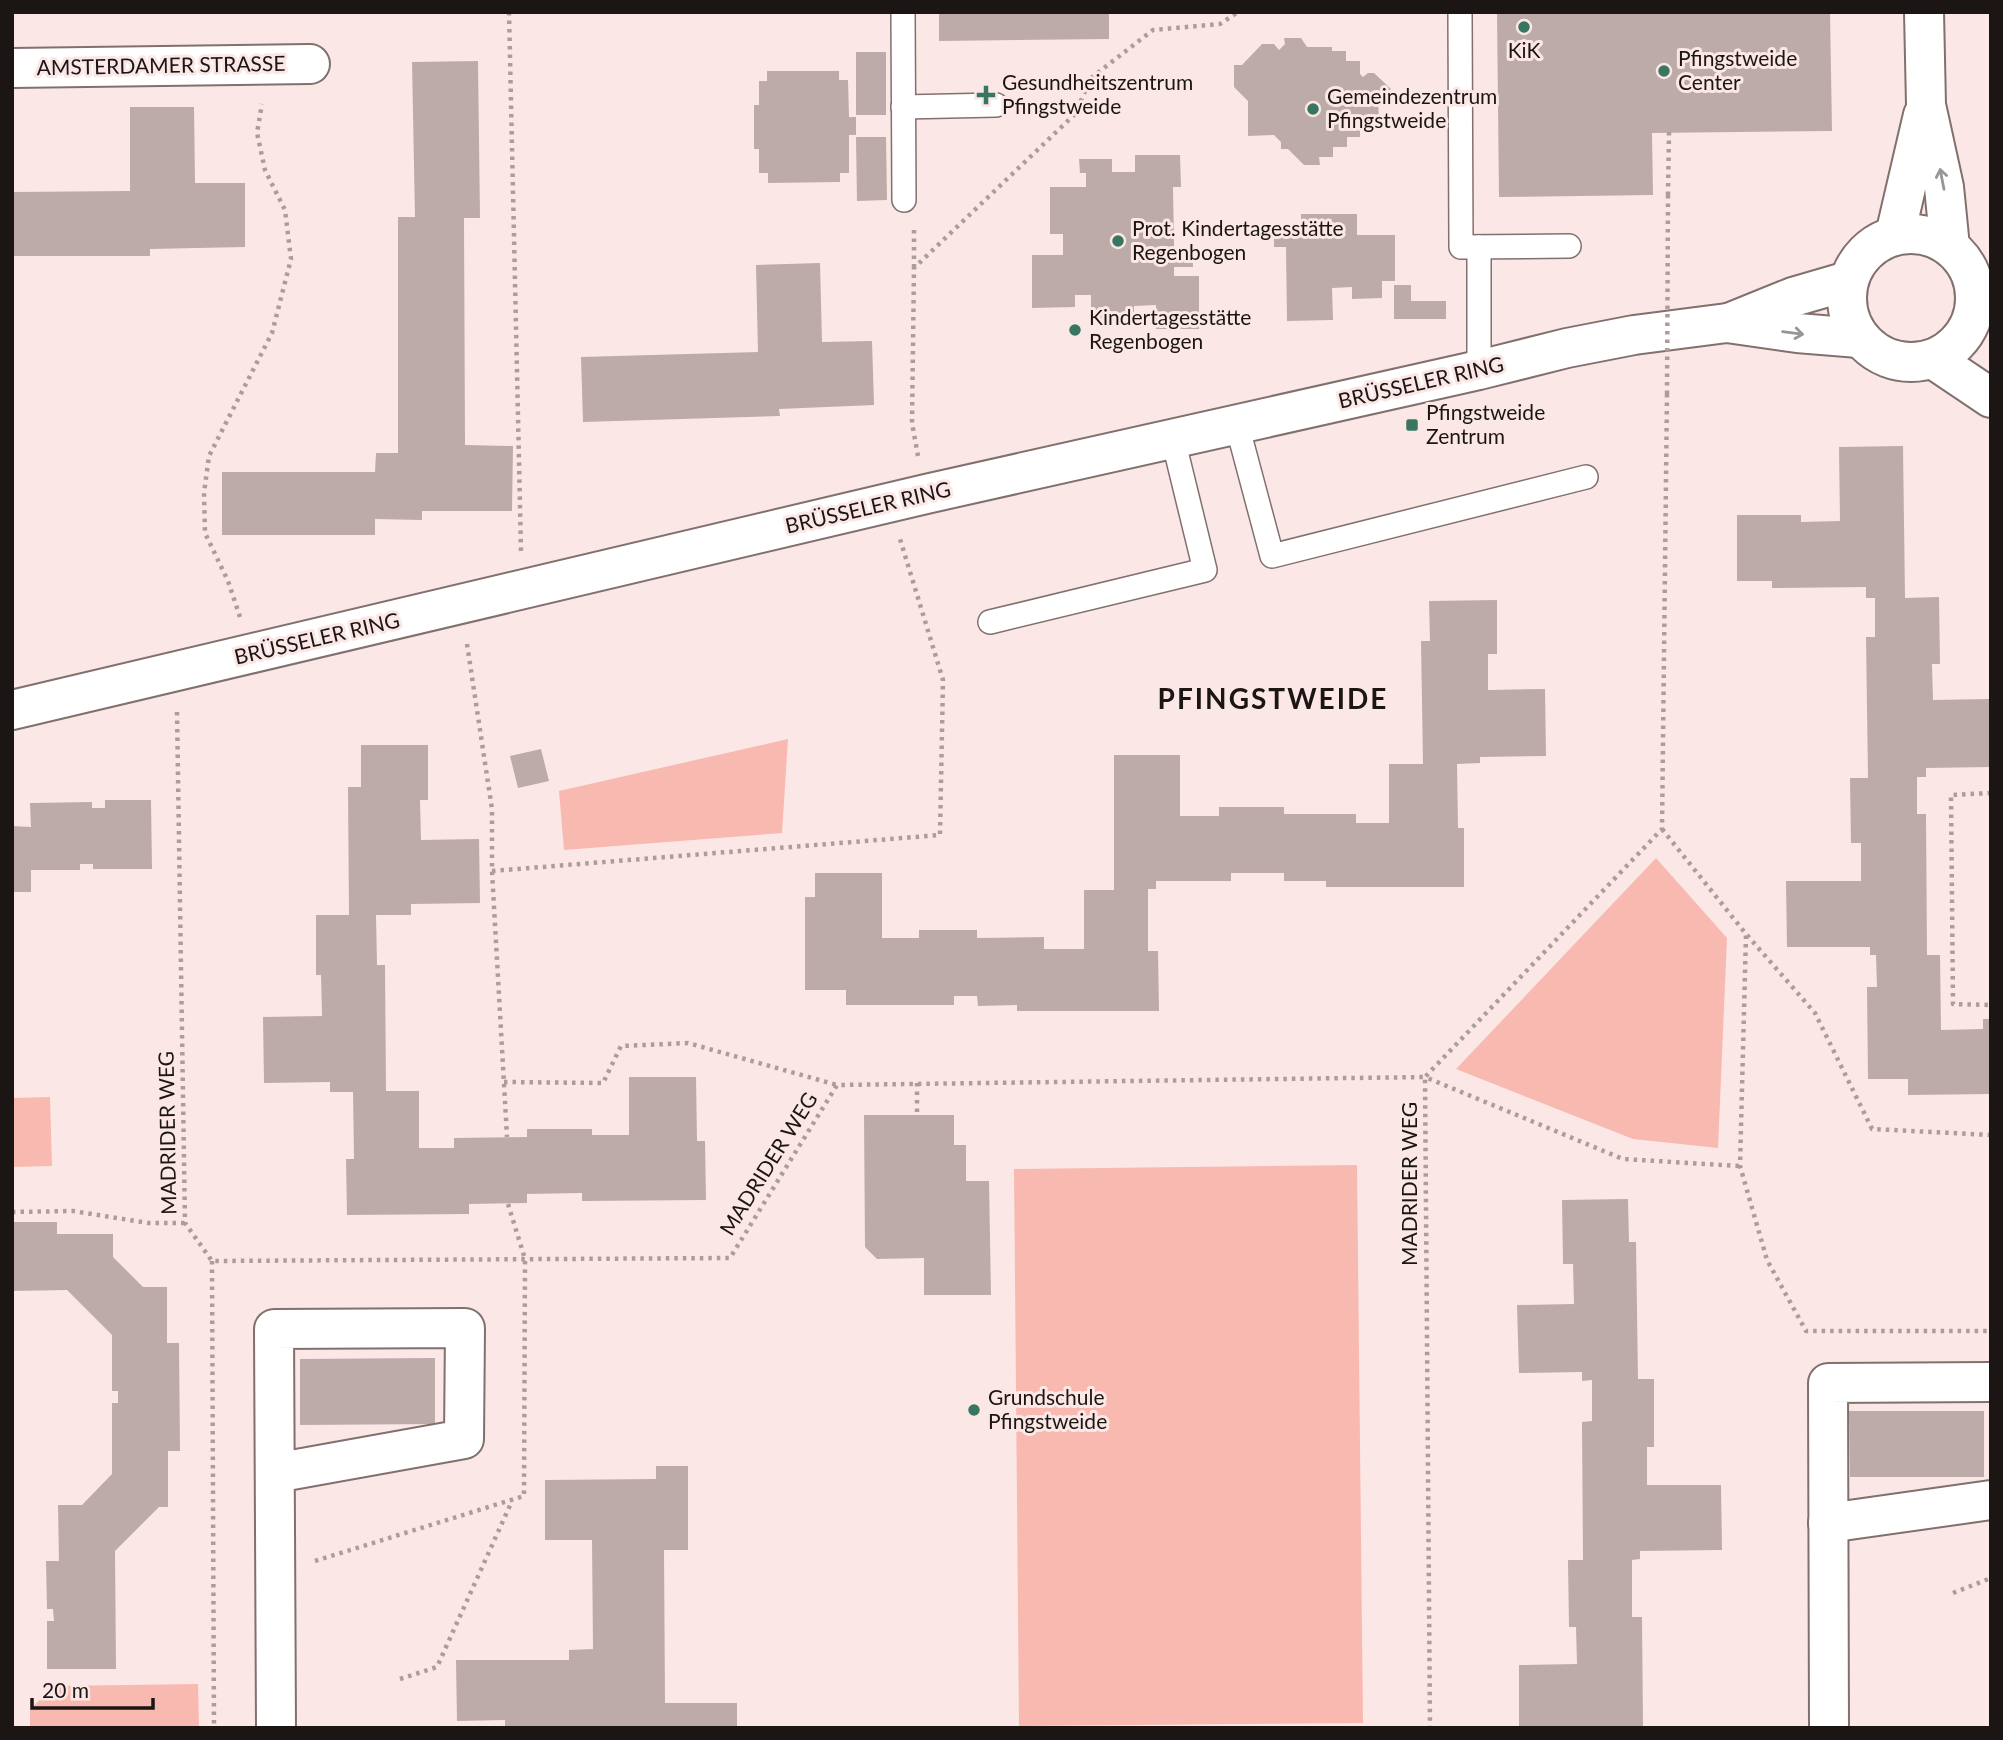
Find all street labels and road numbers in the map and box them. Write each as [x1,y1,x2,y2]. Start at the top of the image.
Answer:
street label: AMSTERDAMER STRASSE [36,50,286,79]
street label: BRÜSSELER RING [1336,350,1506,413]
street label: BRÜSSELER RING [783,475,953,538]
street label: BRÜSSELER RING [232,606,402,669]
street label: MADRIDER WEG [153,1051,180,1215]
street label: MADRIDER WEG [714,1087,822,1239]
street label: MADRIDER WEG [1396,1102,1421,1266]

